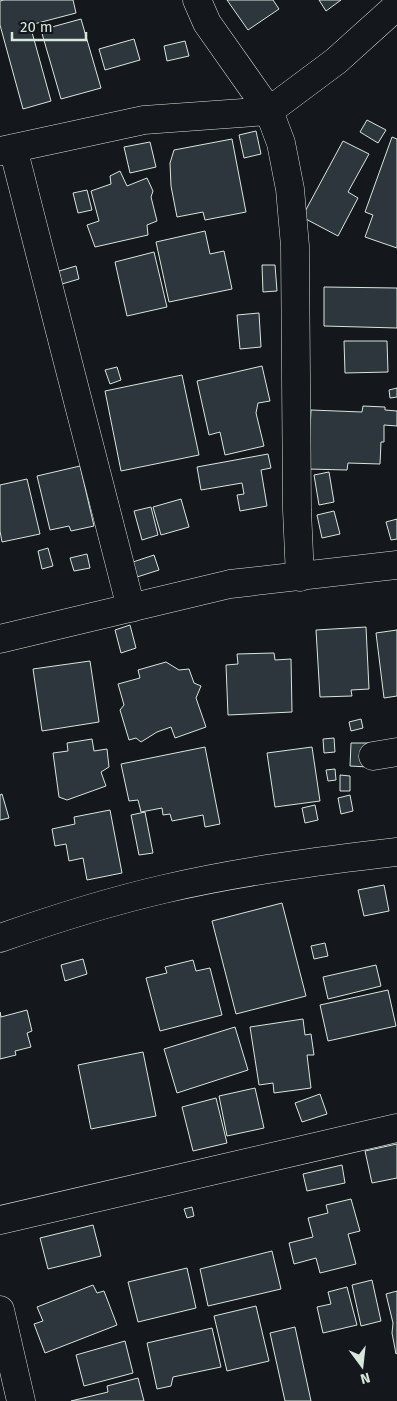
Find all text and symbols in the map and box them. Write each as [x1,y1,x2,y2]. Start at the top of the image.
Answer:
scale bar [12,10,86,42]
text: 20 m [20,18,53,36]
north arrow [337,1341,387,1391]
text: N [359,1369,372,1387]

